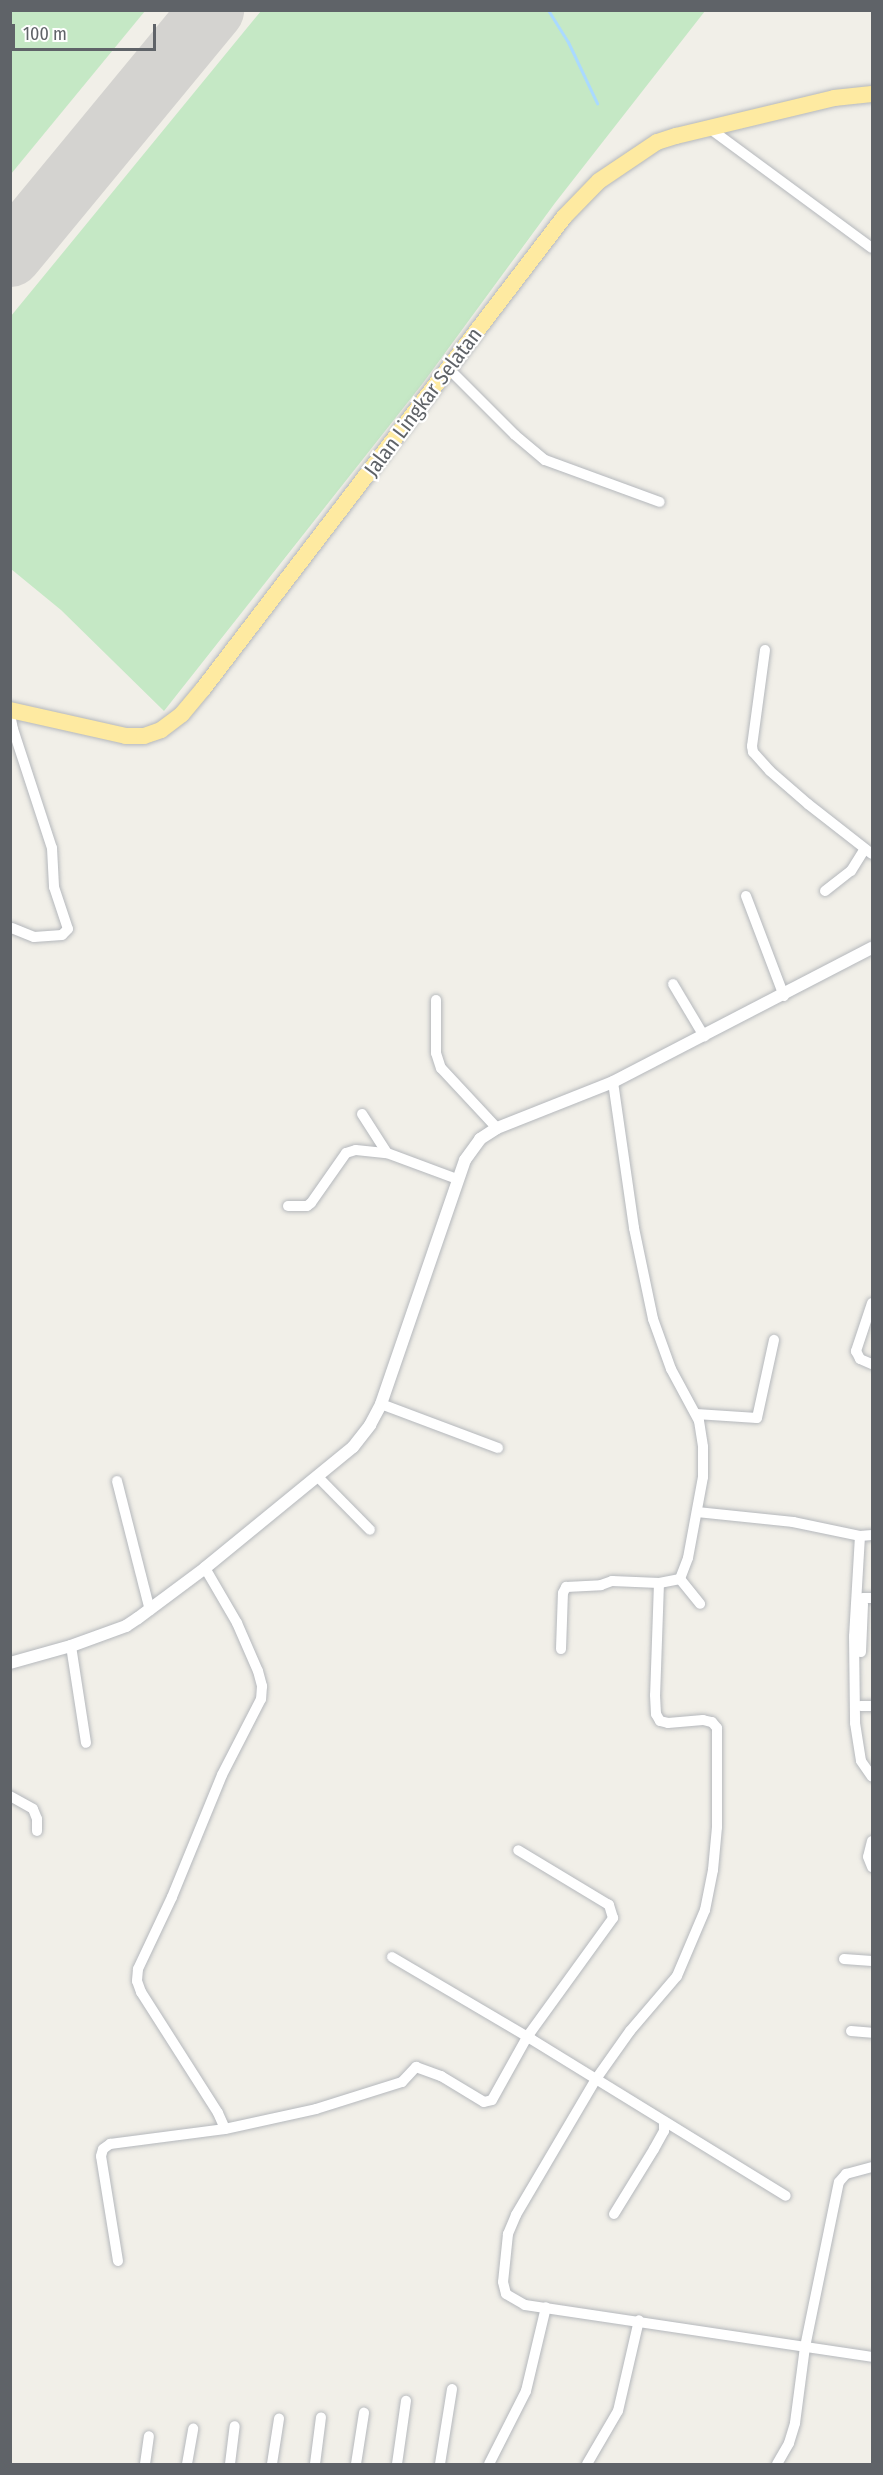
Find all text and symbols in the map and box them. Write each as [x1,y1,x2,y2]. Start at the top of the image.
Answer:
scale bar [15,12,159,50]
text: 100 m [23,23,67,45]
street label: Jalan Lingkar Selatan [359,323,487,481]

